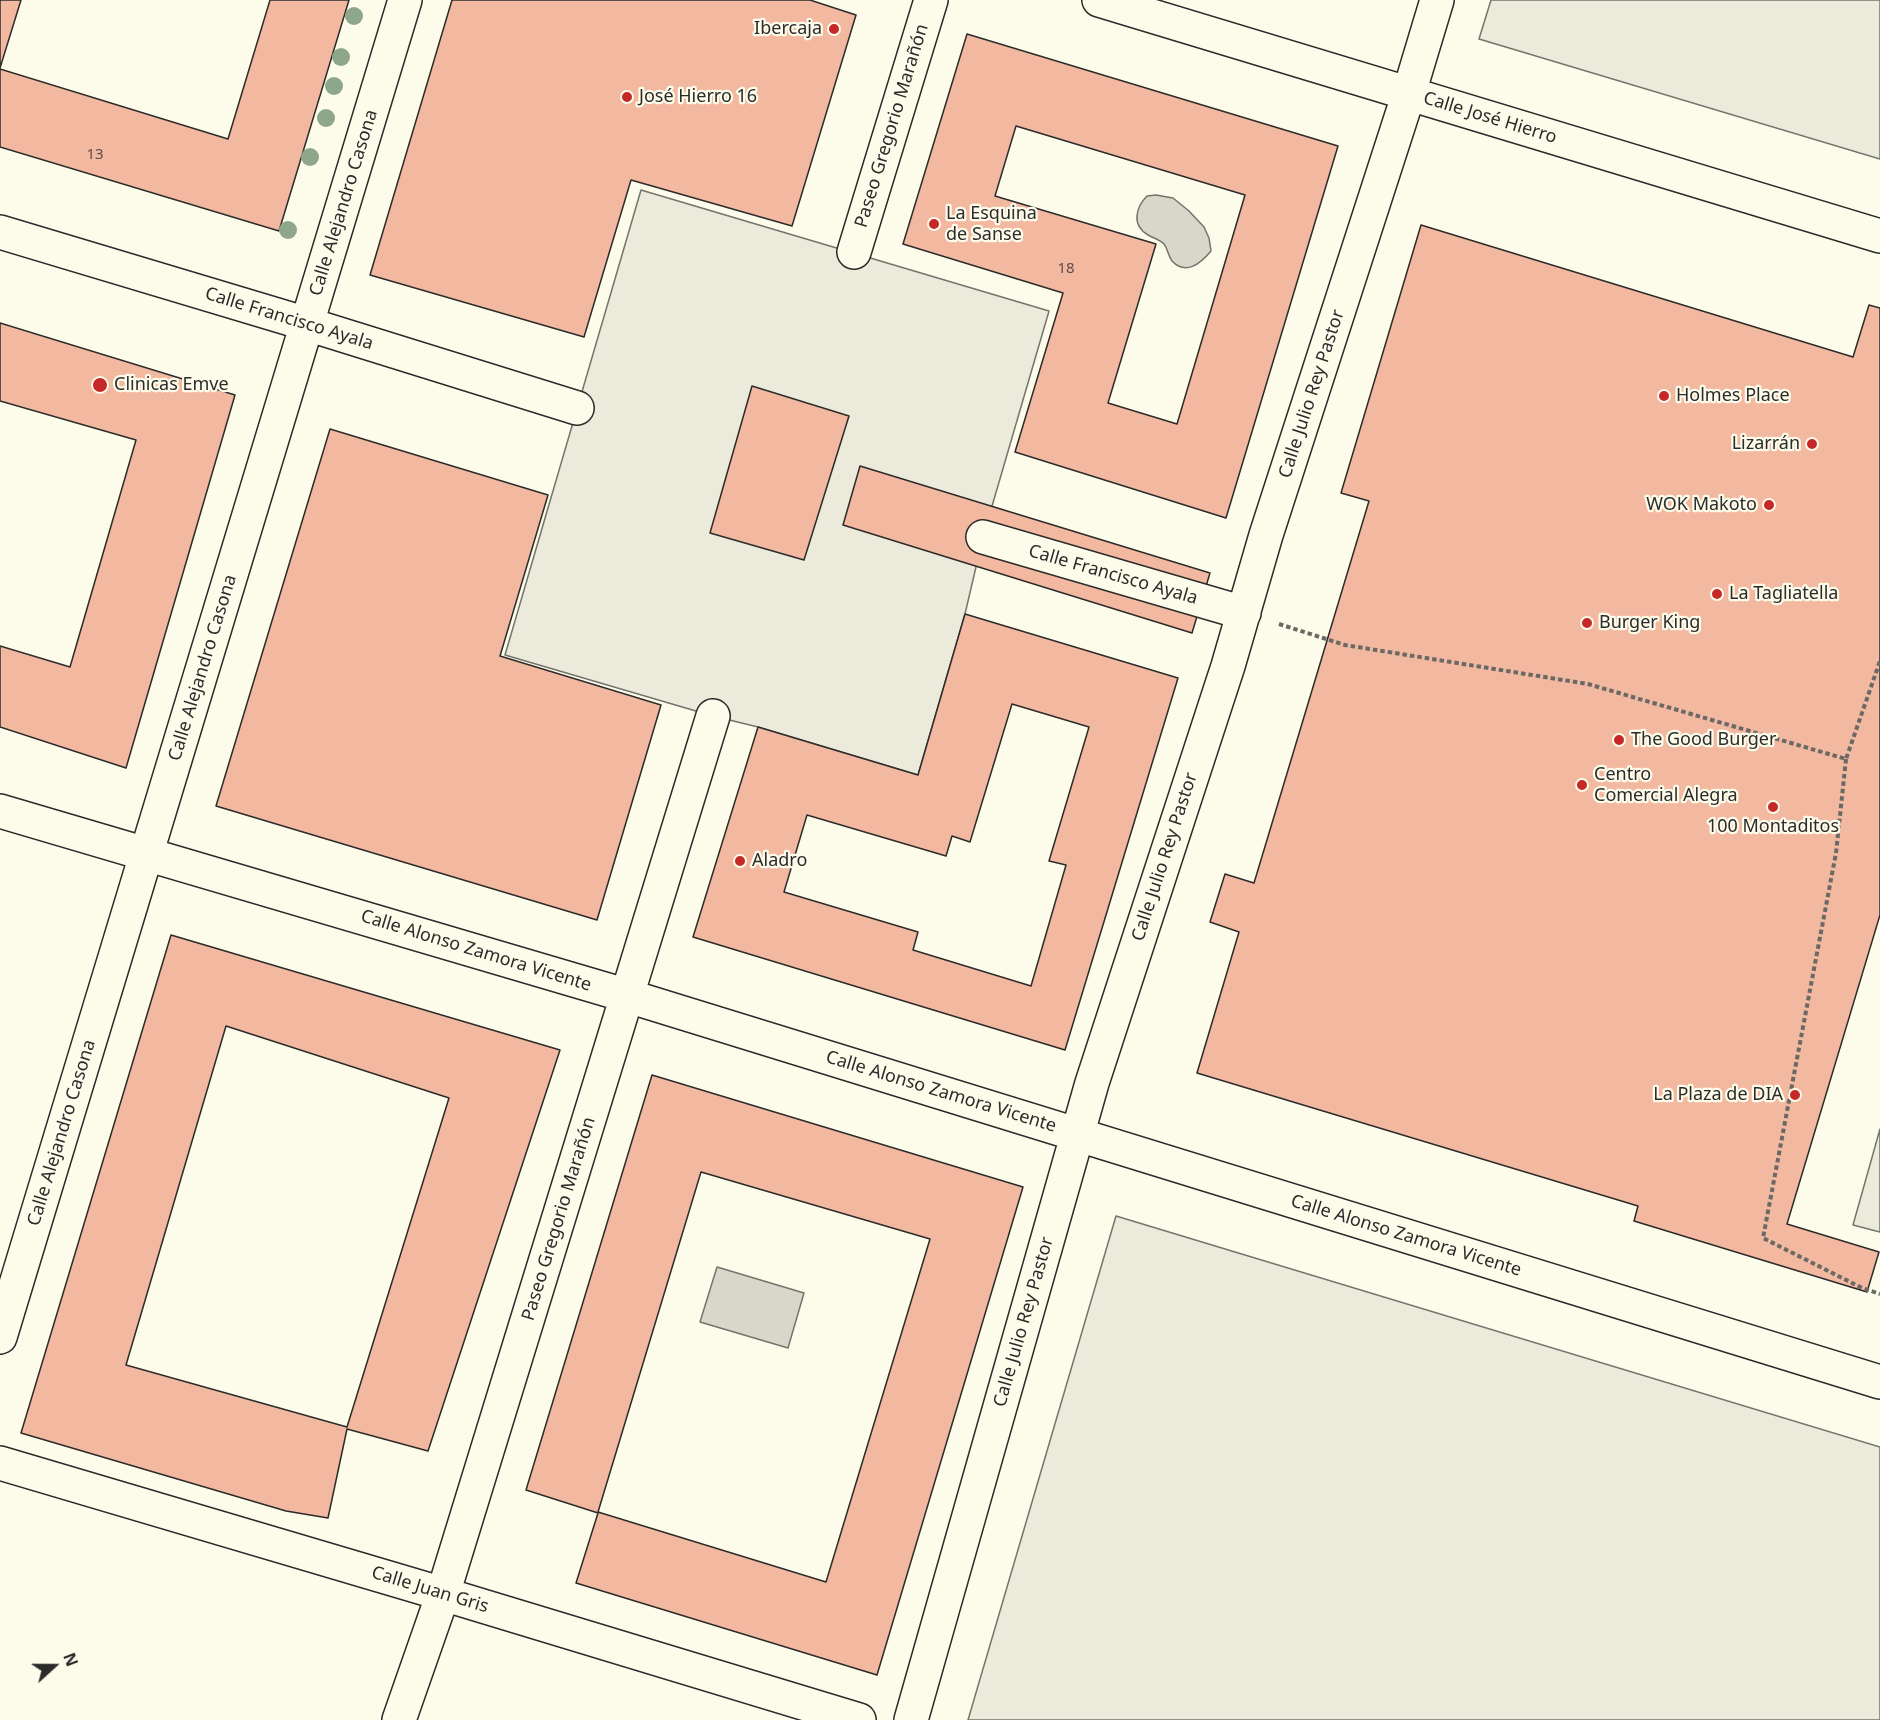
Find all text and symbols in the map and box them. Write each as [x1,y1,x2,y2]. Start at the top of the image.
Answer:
place label: Ibercaja [754,18,822,40]
street label: Paseo Gregorio Marañón [851,21,933,231]
marker: Ibercaja [827,22,841,36]
place label: José Hierro 16 [639,86,757,108]
street label: Calle José Hierro [1421,87,1559,149]
marker: José Hierro 16 [620,90,634,104]
street label: Calle Alejandro Casona [305,107,383,299]
house number: 13 [86,146,104,164]
place label: La Esquina de Sanse [946,203,1037,246]
marker: La Esquina de Sanse [927,217,941,231]
house number: 18 [1057,260,1075,278]
street label: Calle Francisco Ayala [202,283,376,355]
street label: Calle Julio Rey Pastor [1275,307,1349,481]
place label: Clinicas Emve [114,374,229,396]
marker: Clinicas Emve [91,376,109,394]
place label: Holmes Place [1676,385,1790,407]
marker: Holmes Place [1657,389,1671,403]
place label: Lizarrán [1732,433,1800,455]
marker: Lizarrán [1805,437,1819,451]
place label: WOK Makoto [1646,494,1757,516]
marker: WOK Makoto [1762,498,1776,512]
street label: Calle Francisco Ayala [1026,541,1200,609]
street label: Calle Alejandro Casona [164,572,242,764]
place label: La Tagliatella [1729,583,1838,605]
marker: La Tagliatella [1710,587,1724,601]
place label: Burger King [1599,612,1700,634]
marker: Burger King [1580,616,1594,630]
place label: The Good Burger [1631,729,1776,751]
marker: The Good Burger [1612,733,1626,747]
place label: Centro Comercial Alegra [1594,764,1738,806]
street label: Calle Julio Rey Pastor [1128,770,1202,944]
marker: Centro Comercial Alegra [1575,778,1589,792]
marker: 100 Montaditos [1766,800,1780,814]
place label: 100 Montaditos [1707,816,1839,838]
place label: Aladro [752,850,807,872]
marker: Aladro [733,854,747,868]
street label: Calle Alonso Zamora Vicente [358,906,594,996]
street label: Calle Alejandro Casona [23,1037,101,1229]
street label: Calle Alonso Zamora Vicente [823,1047,1059,1137]
place label: La Plaza de DIA [1653,1084,1783,1106]
marker: La Plaza de DIA [1788,1088,1802,1102]
street label: Paseo Gregorio Marañón [518,1114,600,1324]
street label: Calle Alonso Zamora Vicente [1288,1191,1524,1281]
street label: Calle Julio Rey Pastor [989,1235,1059,1409]
street label: Calle Juan Gris [369,1562,491,1618]
north arrow [24,1636,84,1696]
text: N [58,1650,83,1670]

